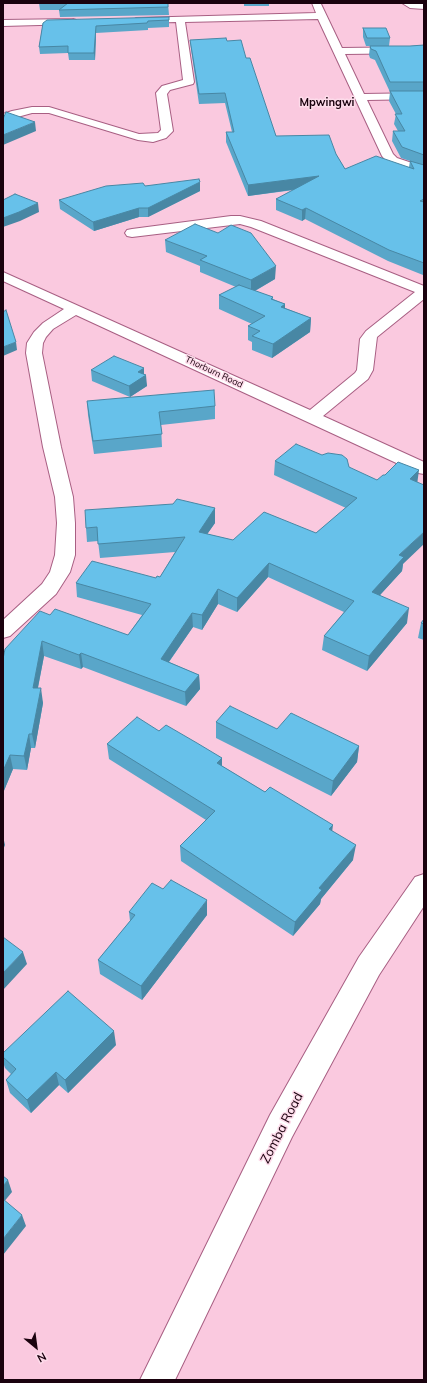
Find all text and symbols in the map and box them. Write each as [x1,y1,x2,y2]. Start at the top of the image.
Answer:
district label: Mpwingwi [300,96,354,110]
street label: Thorburn Road [183,354,245,390]
street label: Zomba Road [258,1090,306,1166]
north arrow [16,1327,56,1367]
text: N [35,1349,49,1366]

